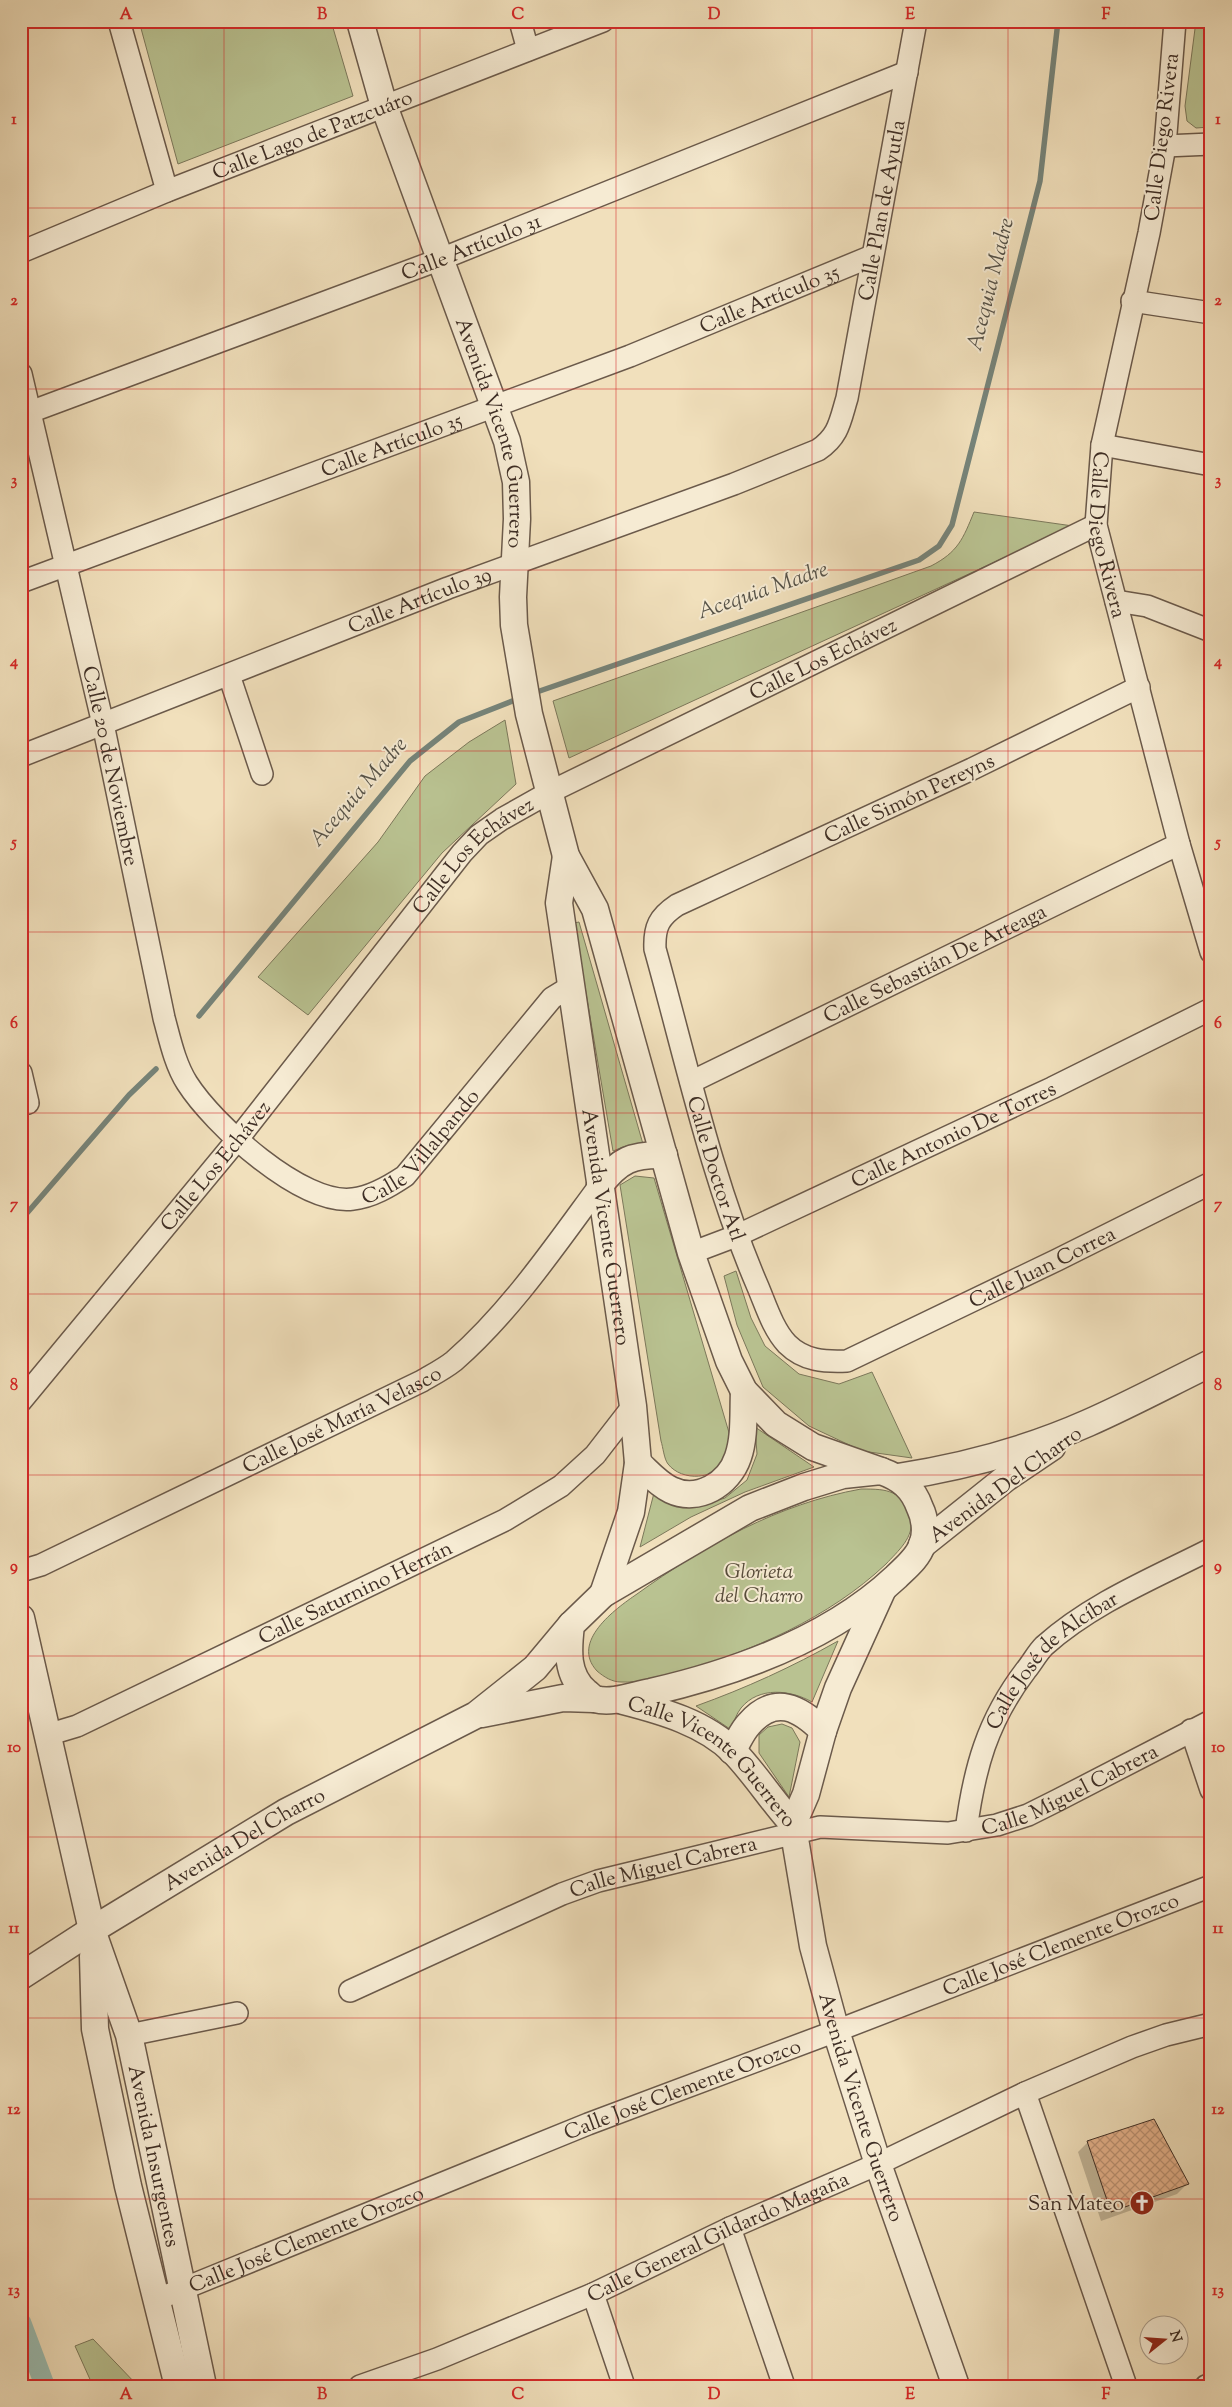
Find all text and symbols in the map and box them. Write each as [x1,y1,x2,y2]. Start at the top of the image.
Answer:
text: A [120,4,133,27]
text: B [317,4,327,27]
text: C [512,4,525,27]
text: D [708,4,721,27]
text: E [905,4,915,27]
text: F [1102,4,1111,27]
street label: Calle Diego Rivera [1138,51,1188,223]
street label: Calle Lago de Patzcuáro [208,84,417,189]
text: 1 [11,109,17,132]
text: 1 [1215,109,1221,132]
street label: Calle Plan de Ayutla [852,117,915,304]
street label: Calle Artículo 31 [397,207,546,290]
water label: Acequia Madre [960,215,1024,355]
street label: Calle Artículo 35 [695,258,844,343]
text: 2 [10,290,18,313]
text: 2 [1214,290,1222,313]
street label: Avenida Vicente Guerrero [446,314,530,549]
street label: Calle Artículo 35 [317,407,467,486]
street label: Calle Diego Rivera [1079,450,1133,622]
text: 3 [11,470,18,493]
text: 3 [1215,470,1222,493]
water label: Acequia Madre [693,554,833,629]
street label: Calle Artículo 39 [344,560,496,643]
street label: Calle Los Echávez [745,612,903,709]
text: 4 [9,651,18,674]
text: 4 [1213,651,1222,674]
street label: Calle 20 de Noviembre [73,663,145,869]
water label: Acequia Madre [302,731,416,855]
street label: Calle Simón Pereyns [820,747,1000,853]
street label: Calle Los Echávez [406,791,540,922]
text: 5 [9,832,17,855]
text: 5 [1213,832,1221,855]
street label: Calle Sebastián De Arteaga [819,898,1052,1032]
text: 6 [10,1013,18,1036]
text: 6 [1214,1013,1222,1036]
street label: Calle Antonio De Torres [847,1075,1062,1197]
street label: Calle Villalpando [358,1083,488,1214]
street label: Calle Doctor Atl [678,1093,751,1246]
street label: Calle Los Echávez [154,1095,279,1239]
street label: Avenida Vicente Guerrero [572,1107,637,1348]
text: 7 [10,1194,19,1217]
text: 7 [1214,1194,1223,1217]
street label: Calle Juan Correa [964,1220,1122,1317]
street label: Calle José María Velasco [238,1360,448,1482]
text: 8 [10,1375,18,1398]
text: 8 [1214,1375,1222,1398]
street label: Avenida Del Charro [923,1420,1089,1552]
street label: Calle Saturnino Herrán [254,1534,458,1653]
text: 9 [10,1556,18,1579]
text: 9 [1214,1556,1222,1579]
park label: Glorieta del Charro [715,1558,803,1612]
street label: Calle José de Alcíbar [980,1585,1124,1735]
street label: Calle Vicente Guerrero [624,1690,802,1835]
text: 10 [7,1737,21,1760]
text: 10 [1211,1737,1225,1760]
street label: Calle Miguel Cabrera [979,1738,1164,1844]
street label: Avenida Del Charro [159,1781,331,1900]
street label: Calle Miguel Cabrera [566,1830,761,1907]
street label: Calle José Clemente Orozco [938,1887,1184,2005]
text: 11 [9,1918,20,1941]
text: 11 [1213,1918,1224,1941]
street label: Avenida Vicente Guerrero [809,1990,910,2227]
street label: Calle José Clemente Orozco [560,2032,806,2149]
street label: Avenida Insurgentes [119,2063,186,2250]
text: 12 [8,2099,21,2122]
text: 12 [1212,2099,1225,2122]
street label: Calle General Gildardo Magaña [583,2165,855,2312]
street label: Calle José Clemente Orozco [185,2179,429,2302]
place label: San Mateo [1028,2190,1124,2220]
church icon: San Mateo [1129,2190,1155,2216]
text: 13 [8,2280,20,2303]
text: 13 [1212,2280,1224,2303]
north arrow [1140,2314,1190,2364]
text: N [1163,2329,1186,2345]
text: A [120,2384,133,2407]
text: B [317,2384,327,2407]
text: C [512,2384,525,2407]
text: D [708,2384,721,2407]
text: E [905,2384,915,2407]
text: F [1102,2384,1111,2407]

